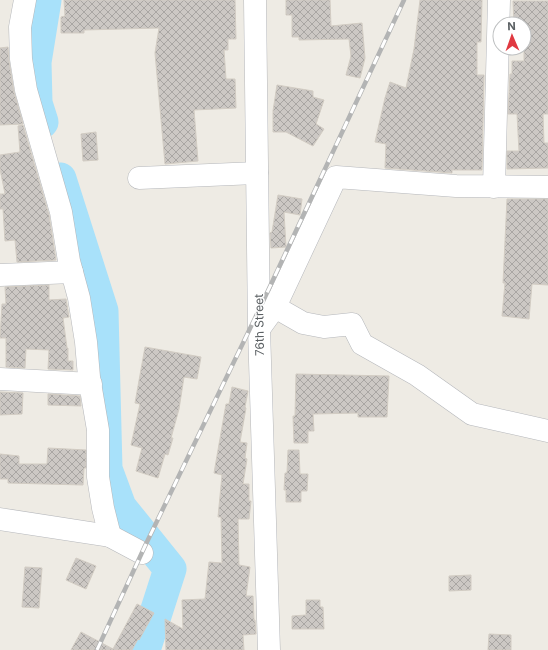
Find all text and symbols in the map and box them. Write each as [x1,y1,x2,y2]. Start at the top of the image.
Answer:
north arrow [492,16,532,56]
text: N [507,19,516,33]
street label: 76th Street [251,294,267,356]

